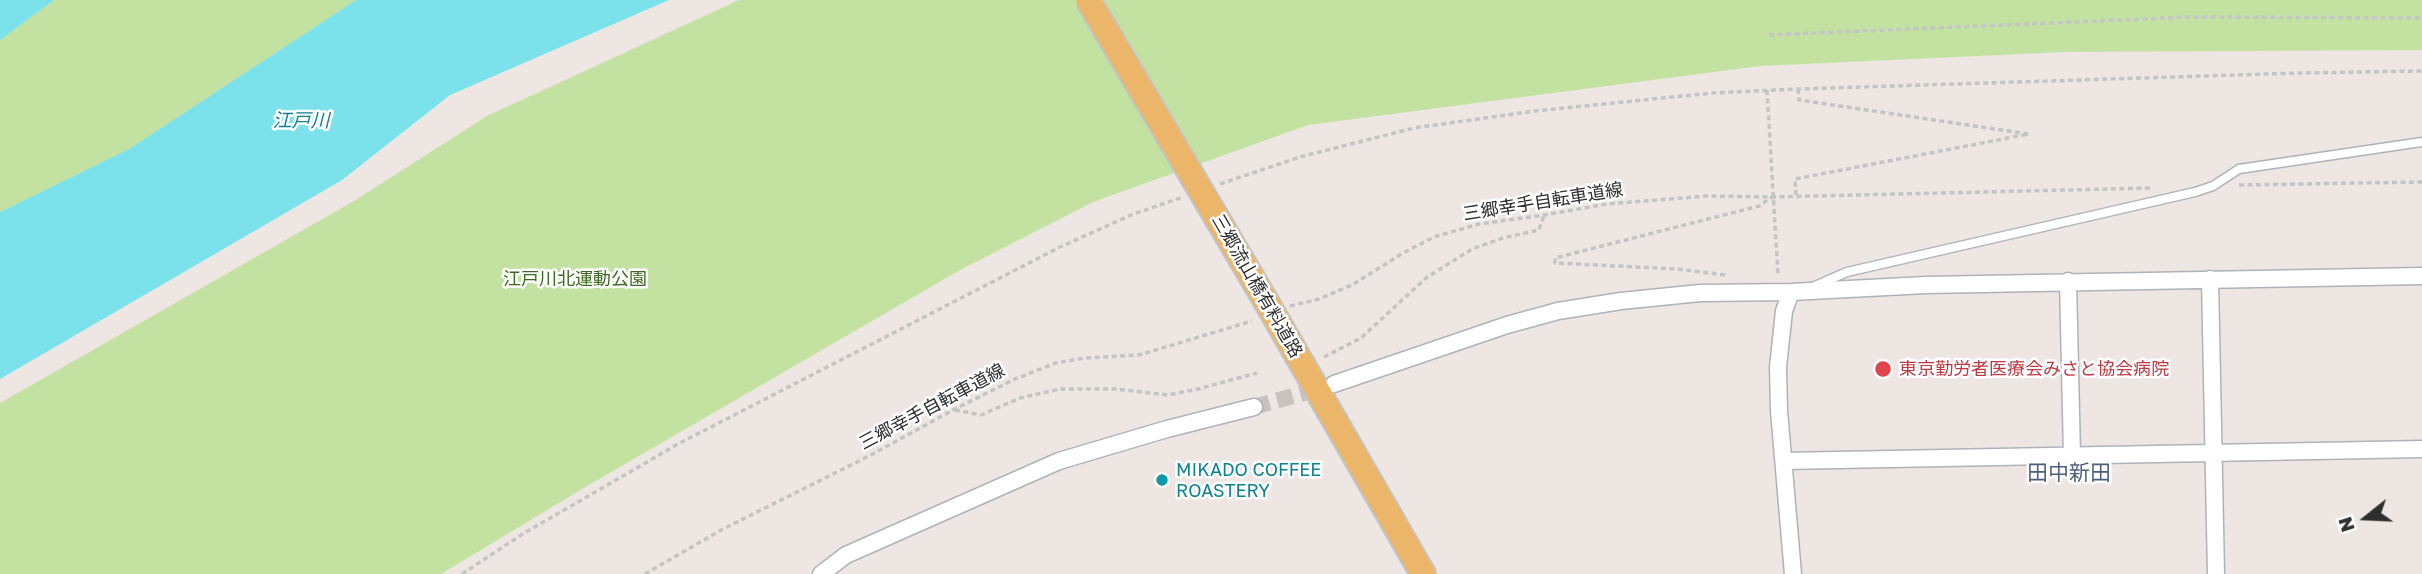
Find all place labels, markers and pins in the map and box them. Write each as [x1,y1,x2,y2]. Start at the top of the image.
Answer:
place label: 東京勤労者医療会みさと協会病院 [1899,358,2169,380]
marker: 東京勤労者医療会みさと協会病院 [1873,359,1893,379]
place label: MIKADO COFFEE ROASTERY [1176,459,1321,502]
marker: MIKADO COFFEE ROASTERY [1154,472,1170,488]

